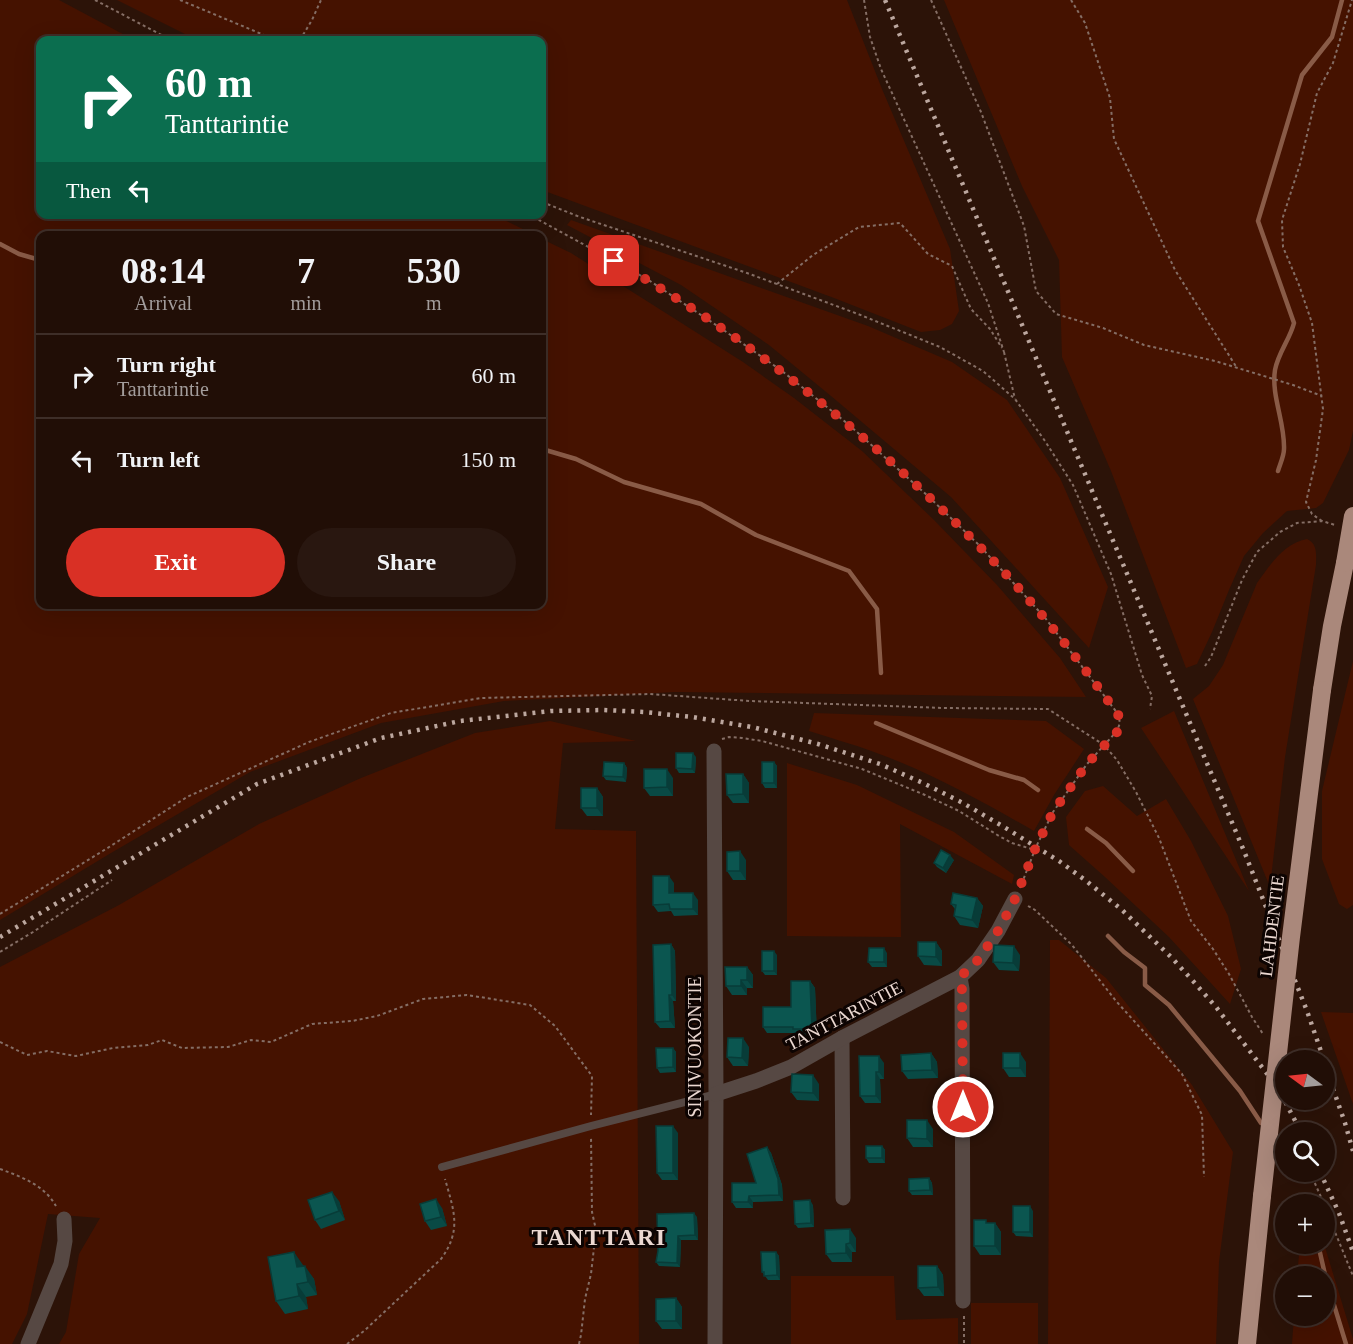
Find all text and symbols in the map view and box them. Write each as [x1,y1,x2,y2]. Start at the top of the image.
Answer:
icon: right [66,60,144,138]
text: 60 m [165,60,253,106]
text: Tanttarintie [165,109,289,139]
icon: left [123,174,156,207]
text: Then [66,178,111,203]
pin [588,235,639,286]
icon: arrive [597,244,630,277]
text: 08:14 [121,251,205,291]
text: 7 [297,251,315,291]
text: 530 [407,251,461,291]
text: Arrival [134,292,192,314]
text: min [290,292,322,314]
text: m [426,292,442,314]
text: Turn right [117,352,216,377]
icon: right [66,360,99,393]
text: 60 m [471,363,516,388]
text: Tanttarintie [117,378,209,400]
icon: left [66,444,99,477]
text: Turn left [117,447,200,472]
text: 150 m [460,447,516,472]
button: Exit [66,528,285,597]
button: Share [297,528,516,597]
street label: LAHDENTIE [1256,874,1288,978]
street label: SINIVUOKONTIE [685,977,705,1117]
street label: TANTTARINTIE [783,977,905,1055]
north arrow [1275,1050,1335,1110]
map controls [1275,1050,1335,1326]
position arrow [931,1075,995,1139]
button: search [1275,1122,1335,1182]
button: + [1275,1194,1335,1254]
district label: TANTTARI [531,1224,667,1250]
button: − [1275,1266,1335,1326]

